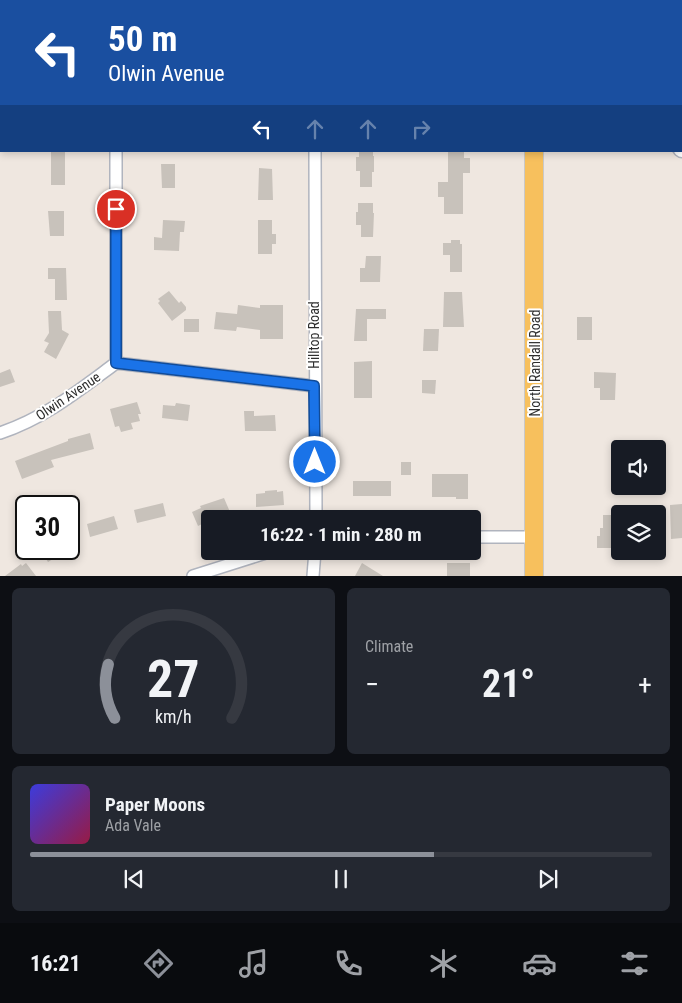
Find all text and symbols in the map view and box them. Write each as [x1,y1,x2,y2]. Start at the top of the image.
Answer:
text: 50 m [108,19,177,60]
icon: left [25,20,90,85]
text: Olwin Avenue [108,61,225,86]
icon: left [248,115,276,143]
icon: ahead [301,115,329,143]
icon: ahead [354,115,382,143]
icon: right [407,115,435,143]
pin [95,188,137,230]
icon: arrive [102,195,130,223]
street label: Hilltop Road [306,301,322,369]
street label: North Randall Road [527,310,543,416]
street label: Olwin Avenue [33,368,104,423]
position arrow [288,435,340,487]
map controls [611,440,666,560]
button: sound [611,440,666,495]
speed limit sign: 30 [15,495,80,560]
button: layers [611,505,666,560]
text: 16:22 · 1 min · 280 m [260,523,422,546]
text: Climate [365,637,413,656]
text: 27 [147,649,200,710]
text: 21° [482,662,535,706]
text: − [365,668,379,701]
text: + [638,668,652,701]
text: km/h [155,706,192,727]
text: Paper Moons [105,793,205,816]
text: Ada Vale [105,816,161,835]
icon: previous [120,865,148,893]
icon: pause [327,865,355,893]
icon: next [534,865,562,893]
icon: directions [141,946,176,981]
icon: music [236,946,271,981]
icon: phone [331,946,366,981]
icon: climate [426,946,461,981]
icon: car [522,946,557,981]
icon: filters [617,946,652,981]
text: 16:21 [30,951,81,976]

